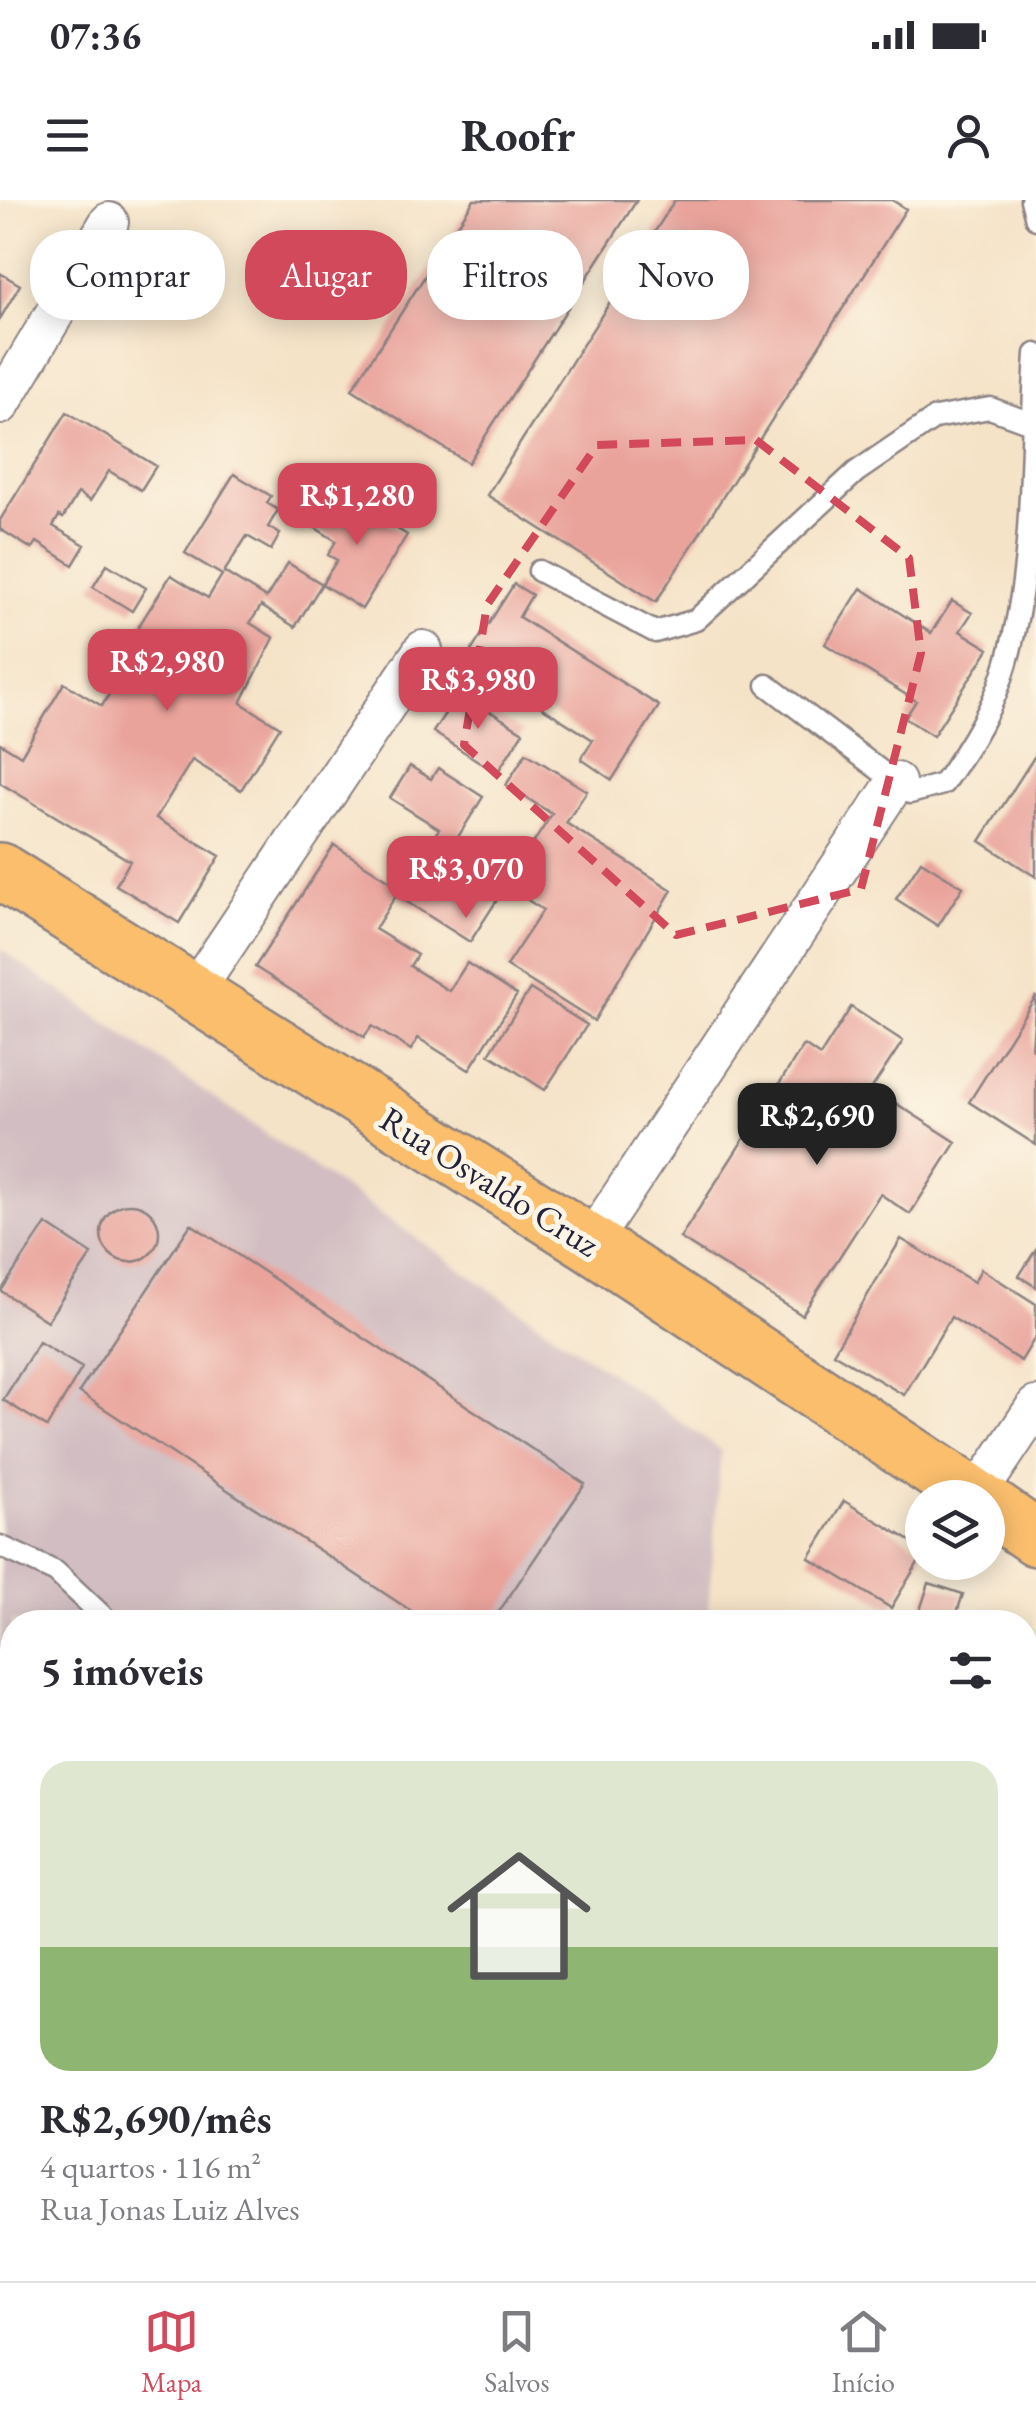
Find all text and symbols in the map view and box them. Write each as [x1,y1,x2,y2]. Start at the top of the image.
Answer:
text: 07:36 [50,11,141,60]
text: Roofr [461,106,575,164]
icon: menu [40,108,95,163]
icon: person [941,108,996,163]
chip: Comprar [30,230,225,320]
chip: Alugar [245,230,407,320]
chip: Filtros [427,230,583,320]
chip: Novo [603,230,749,320]
pin: R$1,280 [265,463,449,548]
text: R$1,280 [300,474,414,516]
pin: R$2,980 [75,629,259,714]
text: R$2,980 [110,640,224,682]
pin: R$3,980 [386,647,570,732]
text: R$3,980 [421,658,535,700]
pin: R$3,070 [374,836,558,921]
text: R$3,070 [409,847,523,889]
pin: R$2,690 [725,1083,909,1168]
text: R$2,690 [760,1094,874,1136]
street label: Rua Osvaldo Cruz [372,1096,609,1267]
map controls [905,1480,1005,1580]
button: layers [905,1480,1005,1580]
text: 5 imóveis [40,1643,204,1698]
icon: filters [943,1643,998,1698]
icon: home [429,1826,609,2006]
text: R$2,690/mês [40,2091,272,2146]
text: 4 quartos · 116 m² [40,2146,261,2188]
text: Rua Jonas Luiz Alves [40,2188,300,2230]
tab: Mapa [141,2304,202,2400]
tab: Salvos [484,2304,550,2400]
tab: Início [832,2304,895,2400]

